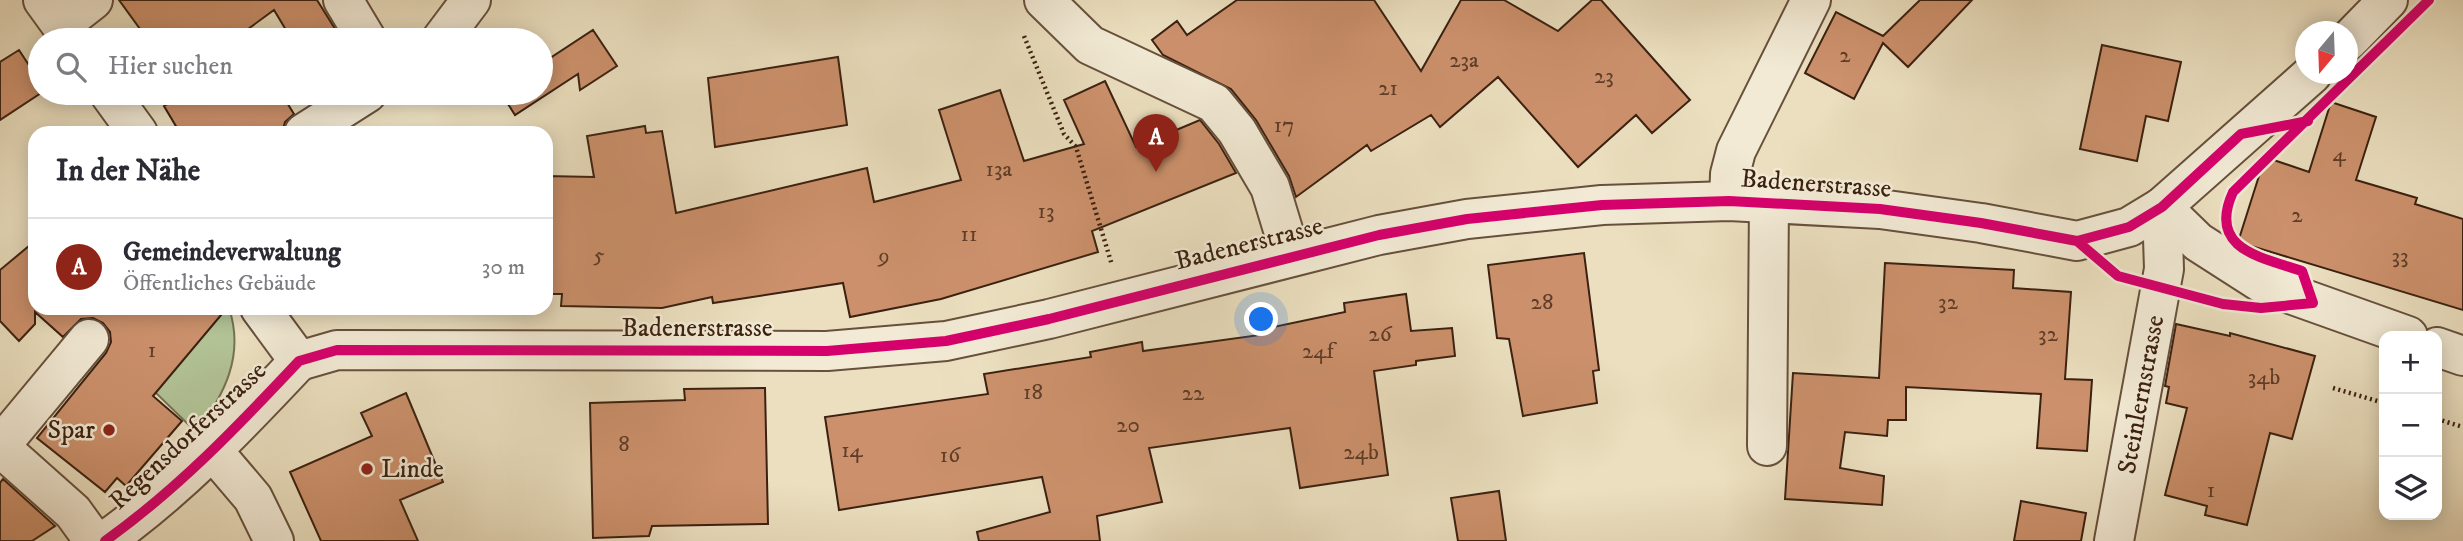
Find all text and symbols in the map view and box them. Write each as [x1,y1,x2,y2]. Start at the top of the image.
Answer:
north arrow [2295,21,2358,84]
search box [28,28,553,105]
house number: 2 [1839,41,1851,70]
house number: 23a [1449,46,1479,75]
icon: search [52,48,90,86]
text: Hier suchen [108,50,233,83]
house number: 23 [1594,62,1614,91]
house number: 21 [1378,74,1398,103]
house number: 17 [1274,111,1294,140]
pin: A [1133,114,1179,172]
house number: 4 [2332,140,2346,169]
text: In der Nähe [56,153,200,190]
house number: 13a [986,155,1013,184]
street label: Badenerstrasse [1740,162,1892,206]
house number: 13 [1037,197,1055,226]
house number: 2 [2291,201,2303,230]
street label: Badenerstrasse [1172,210,1326,278]
house number: 11 [961,220,977,249]
text: Gemeindeverwaltung [123,236,341,269]
house number: 5 [593,241,605,270]
house number: 9 [877,242,890,271]
house number: 33 [2391,242,2409,271]
text: A [72,253,86,282]
text: 30 m [482,253,525,282]
text: Öffentliches Gebäude [123,269,316,298]
house number: 28 [1531,288,1553,317]
house number: 32 [1938,288,1959,317]
your location [1244,302,1278,336]
street label: Badenerstrasse [621,312,773,345]
street label: Steinlernstrasse [2110,312,2172,476]
house number: 26 [1368,320,1393,349]
house number: 32 [2038,320,2059,349]
map controls [2379,331,2442,520]
button: + [2379,331,2442,394]
house number: 1 [148,336,156,365]
house number: 24f [1302,337,1338,366]
street label: Regensdorferstrasse [102,355,274,517]
house number: 34b [2248,363,2280,392]
house number: 18 [1023,378,1043,407]
house number: 22 [1182,379,1205,408]
button: − [2379,394,2442,457]
house number: 20 [1116,411,1140,440]
place label: Spar [48,414,95,447]
marker: Spar [101,422,117,438]
house number: 8 [618,430,630,459]
house number: 14 [841,436,864,465]
house number: 24b [1343,438,1379,467]
house number: 16 [940,441,961,470]
place label: Linde [381,453,444,486]
button: layers [2379,457,2442,520]
marker: Linde [359,461,375,477]
house number: 1 [2207,476,2215,505]

